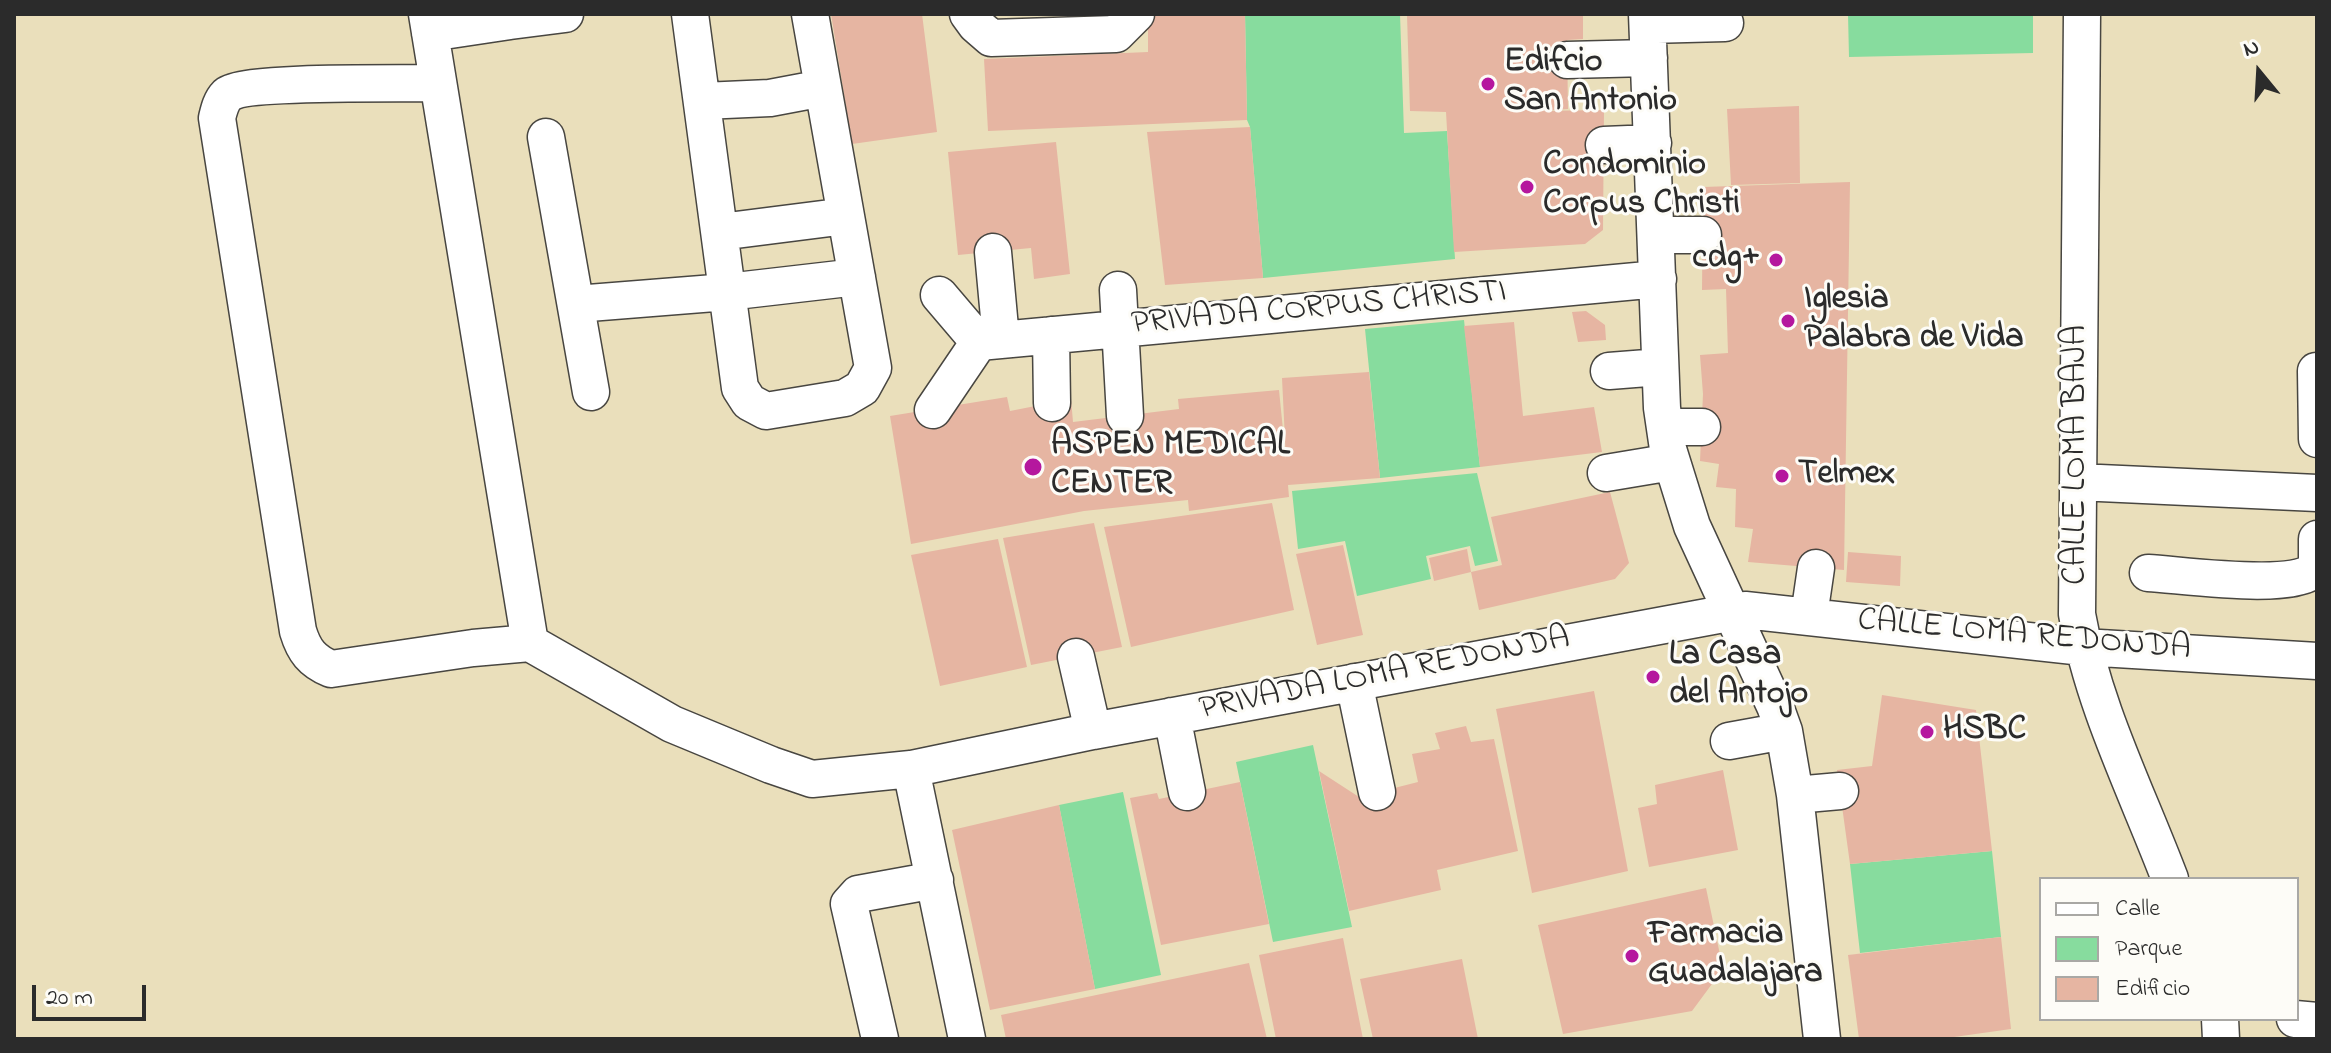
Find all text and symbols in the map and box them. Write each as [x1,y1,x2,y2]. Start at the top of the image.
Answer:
north arrow [2219,32,2299,112]
text: N [2240,32,2264,67]
place label: Edifcio San Antonio [1504,44,1677,124]
marker: Edifcio San Antonio [1479,75,1497,93]
place label: Condominio Corpus Christi [1543,147,1740,226]
marker: Condominio Corpus Christi [1518,178,1536,196]
place label: cdg+ [1692,240,1760,280]
marker: cdg+ [1767,251,1785,269]
street label: PRIVADA CORPUS CHRISTI [1130,273,1508,347]
place label: Iglesia Palabra de Vida [1804,281,2024,360]
marker: Iglesia Palabra de Vida [1779,312,1797,330]
street label: CALLE LOMA BAJA [2058,325,2098,585]
place label: ASPEN MEDICAL CENTER [1051,427,1290,506]
marker: ASPEN MEDICAL CENTER [1022,456,1044,478]
place label: Telmex [1798,456,1895,496]
marker: Telmex [1773,467,1791,485]
street label: CALLE LOMA REDONDA [1856,602,2192,672]
street label: PRIVADA LOMA REDONDA [1196,620,1574,732]
place label: La Casa del Antojo [1669,637,1808,716]
marker: La Casa del Antojo [1644,668,1662,686]
place label: HSBC [1943,712,2026,752]
marker: HSBC [1918,723,1936,741]
legend [2039,877,2299,1021]
text: Calle [2115,892,2160,927]
place label: Farmacia Guadalajara [1648,916,1823,996]
text: Parque [2115,932,2182,967]
marker: Farmacia Guadalajara [1623,947,1641,965]
scale bar [36,969,150,1019]
text: Edificio [2115,972,2190,1007]
text: 20 m [46,981,93,1016]

